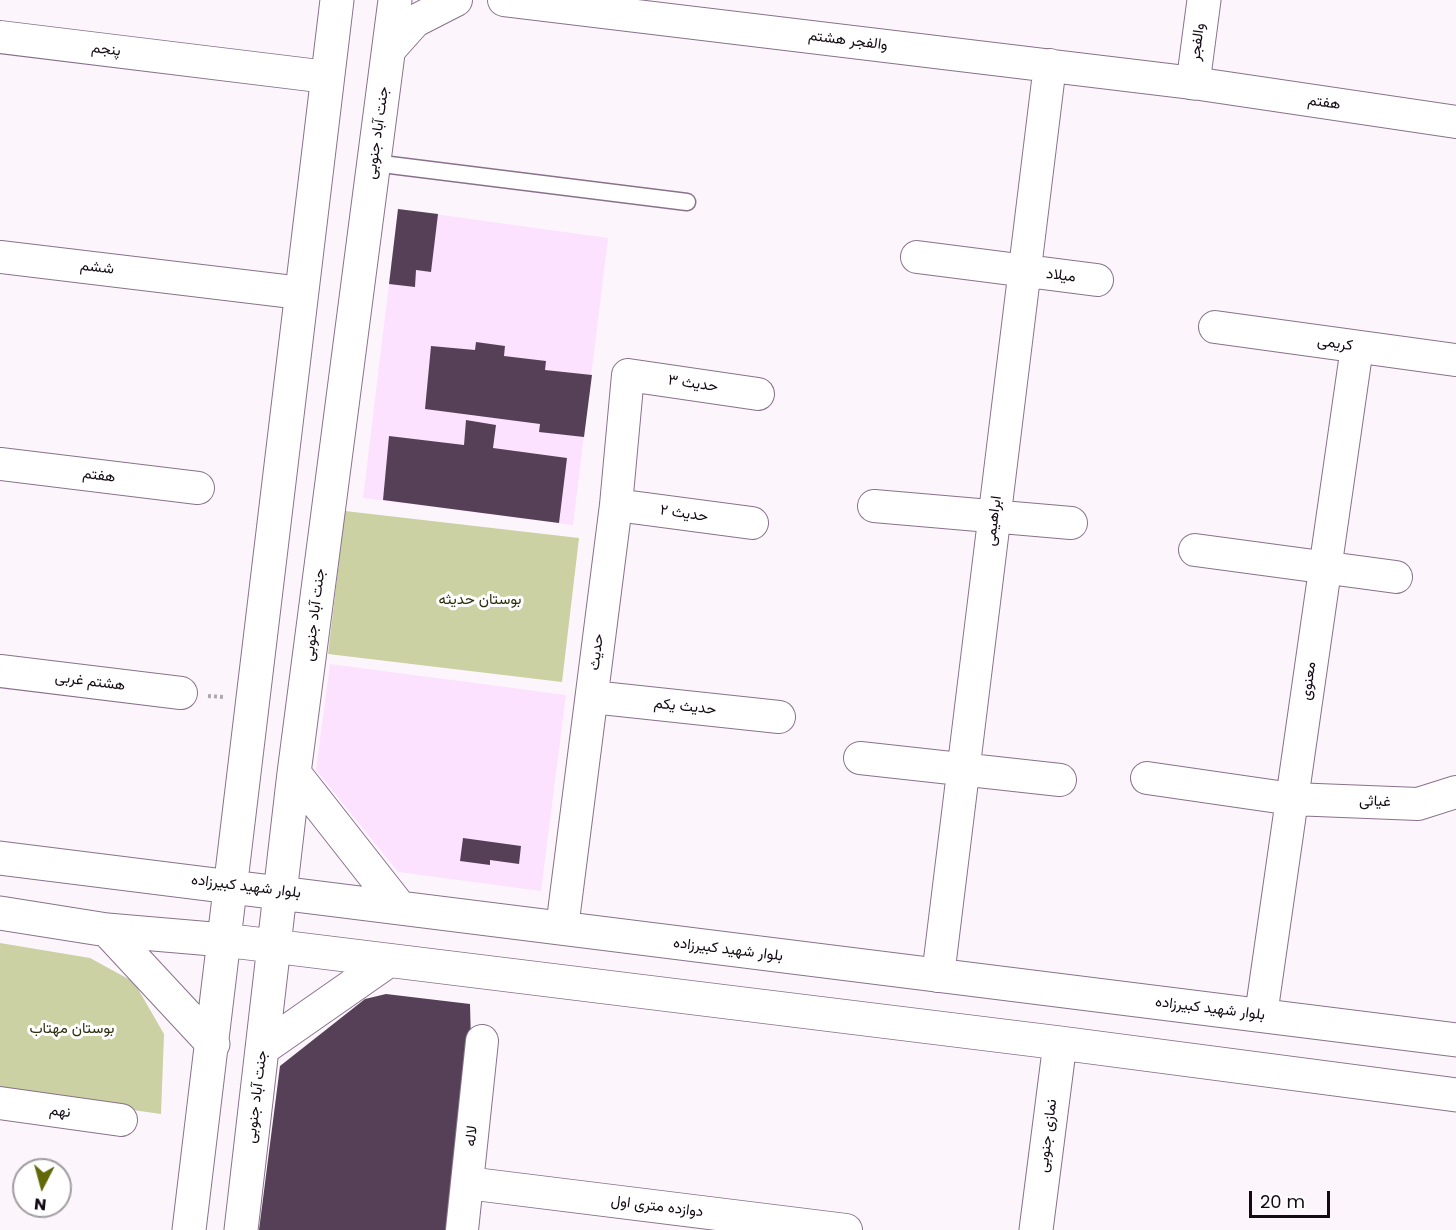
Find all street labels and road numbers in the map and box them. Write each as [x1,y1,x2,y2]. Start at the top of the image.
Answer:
street label: والفجر [1187,22,1209,62]
street label: والفجر هشتم [807,27,889,55]
street label: پنجم [90,39,122,61]
street label: جنت آباد جنوبی [363,86,393,180]
street label: هفتم [1307,92,1341,114]
street label: ششم [79,257,115,279]
street label: میلاد [1045,265,1077,287]
street label: کریمی [1316,333,1354,355]
street label: حدیث ۳ [667,372,719,396]
street label: هفتم [82,465,116,487]
street label: ابراهیمی [982,495,1006,547]
street label: حدیث ۲ [659,502,709,526]
street label: جنت آباد جنوبی [300,568,330,662]
street label: حدیث [586,633,608,671]
street label: معنوی [1297,660,1321,702]
street label: هشتم غربی [54,669,126,695]
street label: حدیث یکم [653,695,717,719]
street label: غیاثی [1359,792,1391,812]
street label: بلوار شهید کبیرزاده [190,871,302,903]
street label: بلوار شهید کبیرزاده [672,934,784,966]
street label: بلوار شهید کبیرزاده [1154,993,1266,1025]
street label: جنت آباد جنوبی [242,1050,272,1144]
street label: نمازی جنوبی [1035,1098,1061,1174]
street label: نهم [48,1102,72,1122]
street label: لاله [462,1125,482,1147]
street label: دوازده متری اول [610,1192,704,1222]

